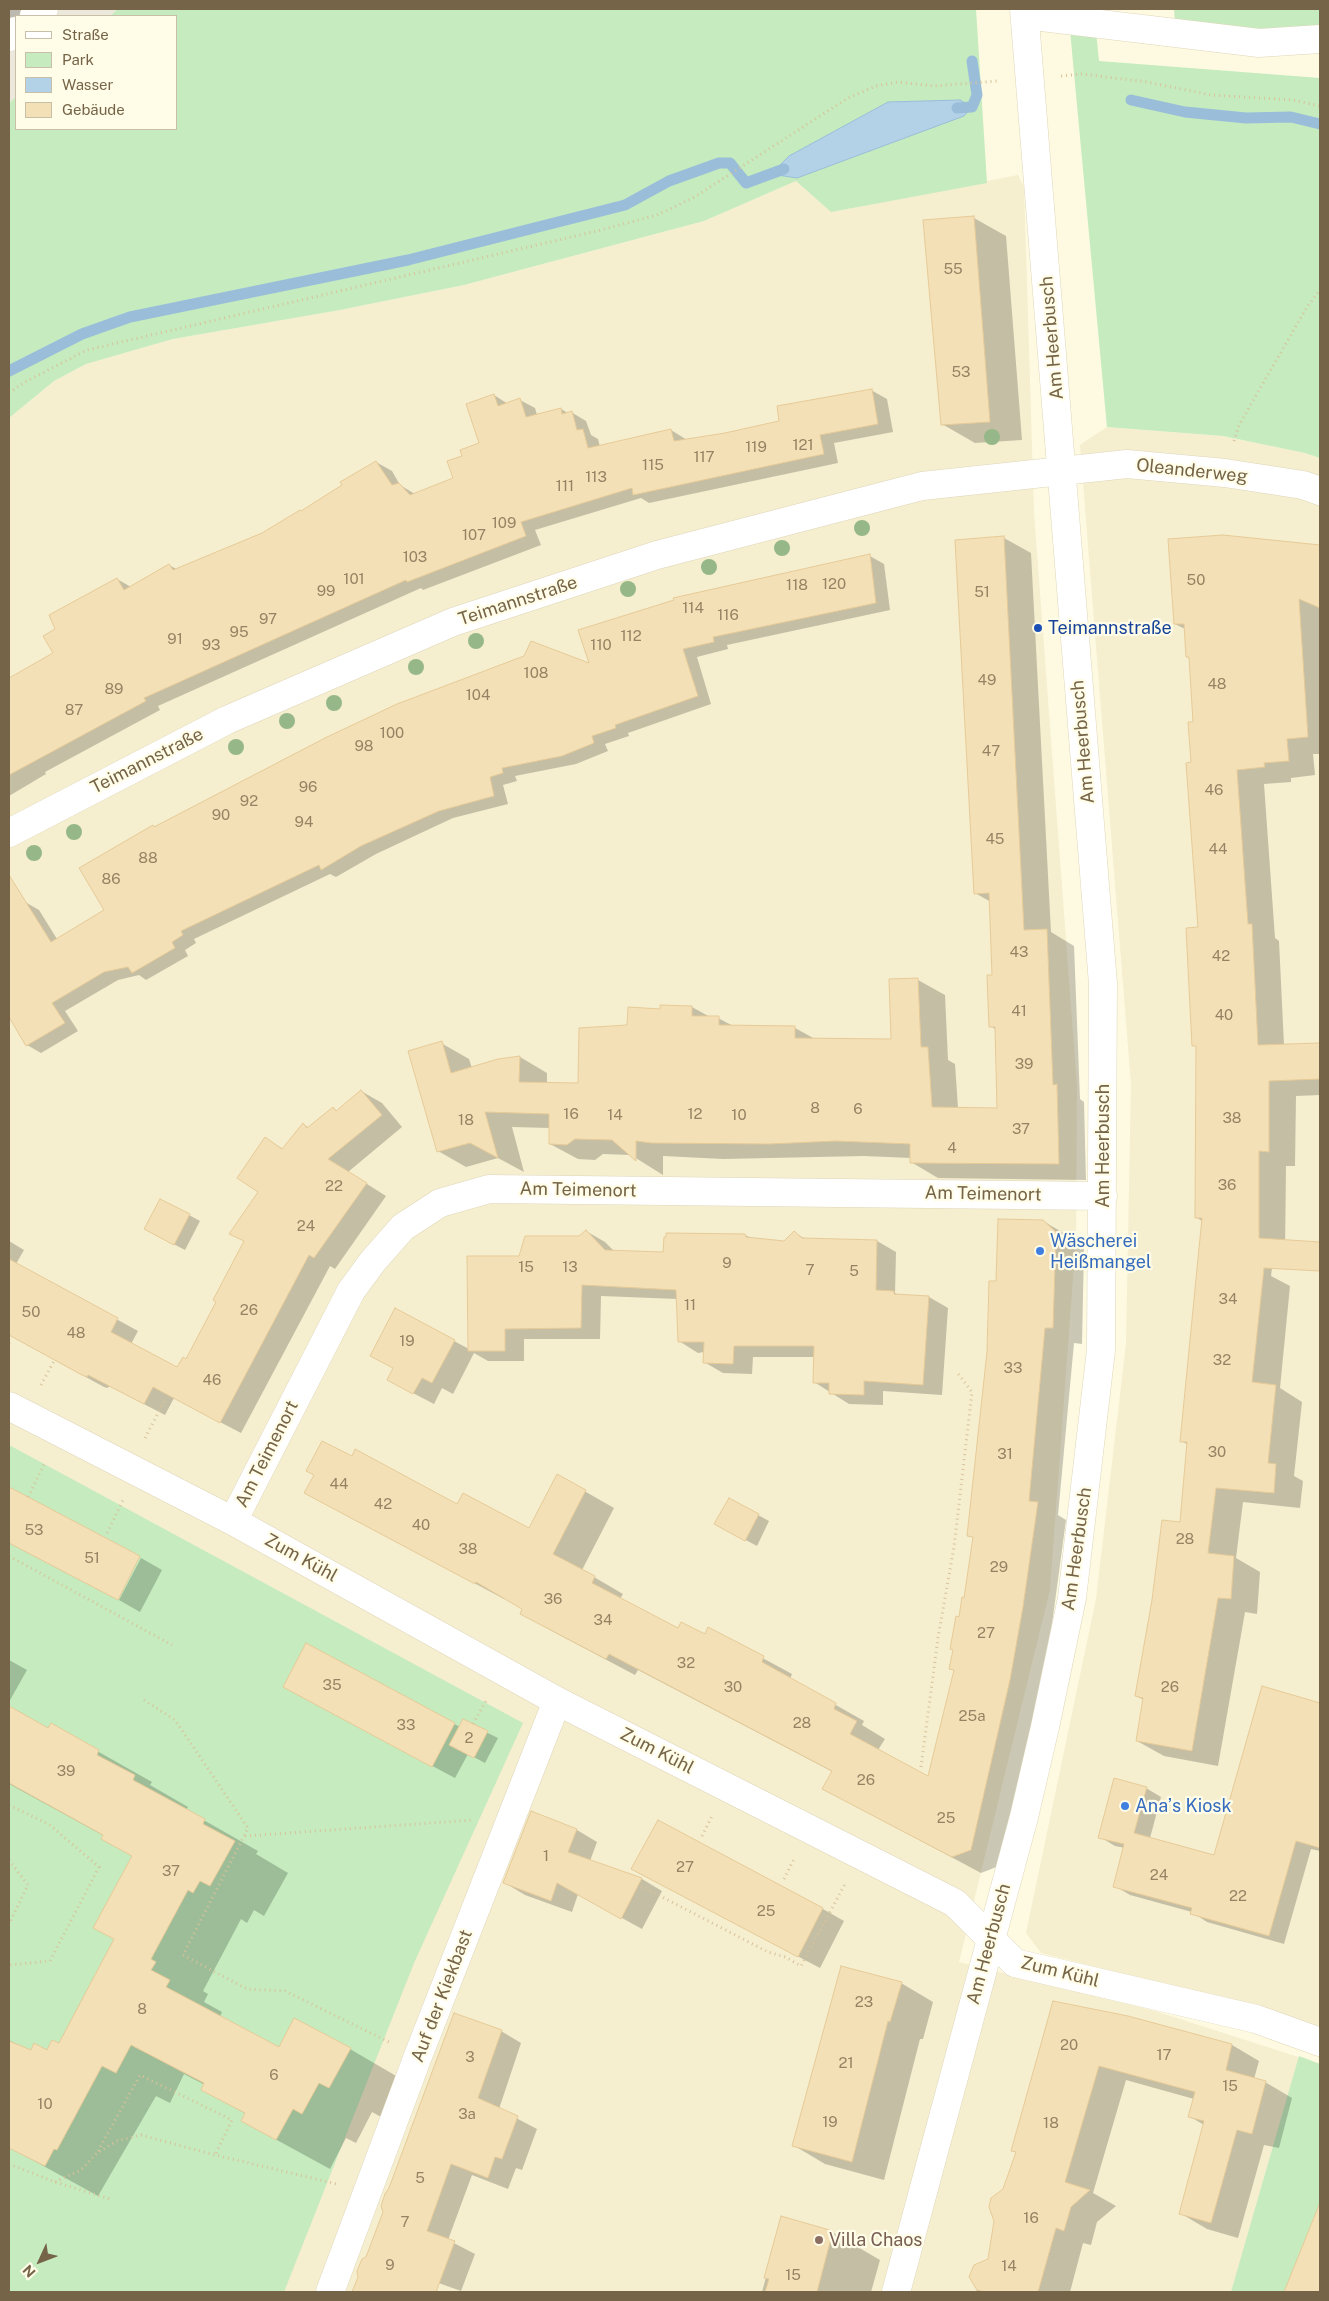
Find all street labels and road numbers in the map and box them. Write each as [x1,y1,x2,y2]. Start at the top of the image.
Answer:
street label: Am Heerbusch [1036,275,1068,401]
street label: Oleanderweg [1135,454,1249,488]
street label: Teimannstraße [456,572,580,630]
street label: Am Heerbusch [1067,679,1099,805]
street label: Teimannstraße [87,723,207,799]
street label: Am Heerbusch [1092,1084,1114,1208]
street label: Am Teimenort [519,1178,637,1202]
street label: Am Teimenort [924,1182,1042,1206]
street label: Am Teimenort [231,1397,303,1511]
street label: Am Heerbusch [1058,1486,1096,1612]
street label: Zum Kühl [261,1529,341,1587]
street label: Zum Kühl [616,1723,698,1779]
street label: Am Heerbusch [963,1881,1015,2007]
street label: Auf der Kiekbast [407,1927,477,2065]
street label: Zum Kühl [1019,1952,1101,1992]

